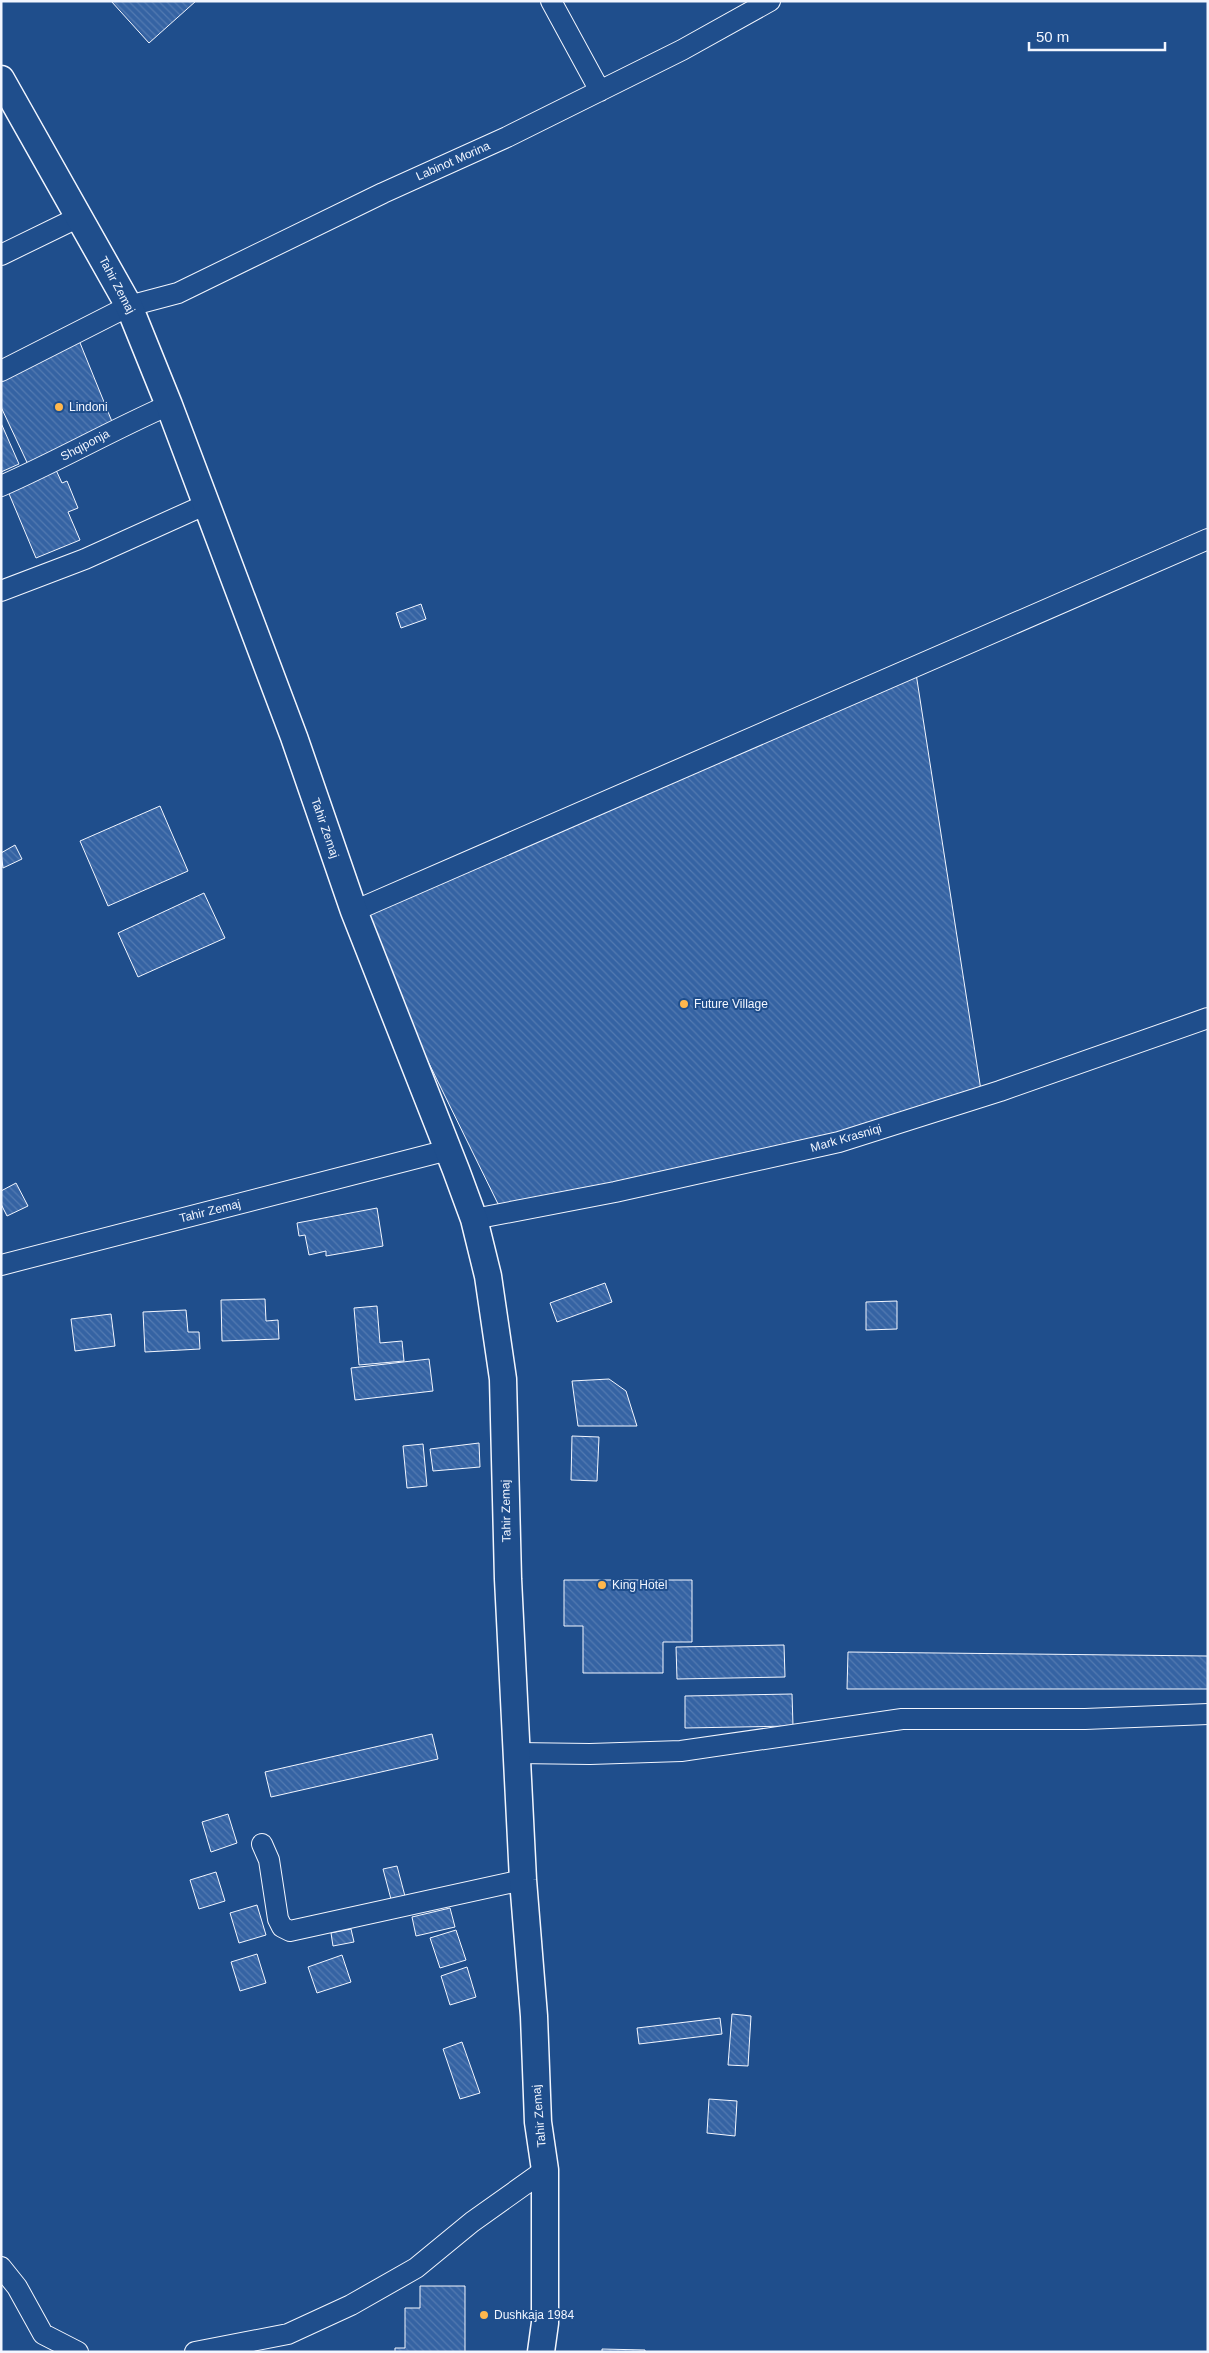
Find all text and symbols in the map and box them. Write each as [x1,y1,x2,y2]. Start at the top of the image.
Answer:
scale bar [1029,20,1165,52]
text: 50 m [1036,28,1069,45]
street label: Labinot Morina [414,138,492,184]
street label: Tahir Zemaj [96,254,138,316]
place label: Lindoni [69,400,108,414]
marker: Lindoni [53,401,65,413]
street label: Shqiponja [58,426,112,464]
street label: Tahir Zemaj [308,796,342,860]
place label: Future Village [694,997,768,1011]
marker: Future Village [678,998,690,1010]
street label: Mark Krasniqi [809,1121,883,1155]
street label: Tahir Zemaj [178,1197,242,1225]
street label: Tahir Zemaj [498,1480,514,1542]
place label: King Hotel [612,1578,667,1592]
marker: King Hotel [596,1579,608,1591]
street label: Tahir Zemaj [529,2084,549,2148]
place label: Dushkaja 1984 [494,2308,574,2322]
marker: Dushkaja 1984 [478,2309,490,2321]

